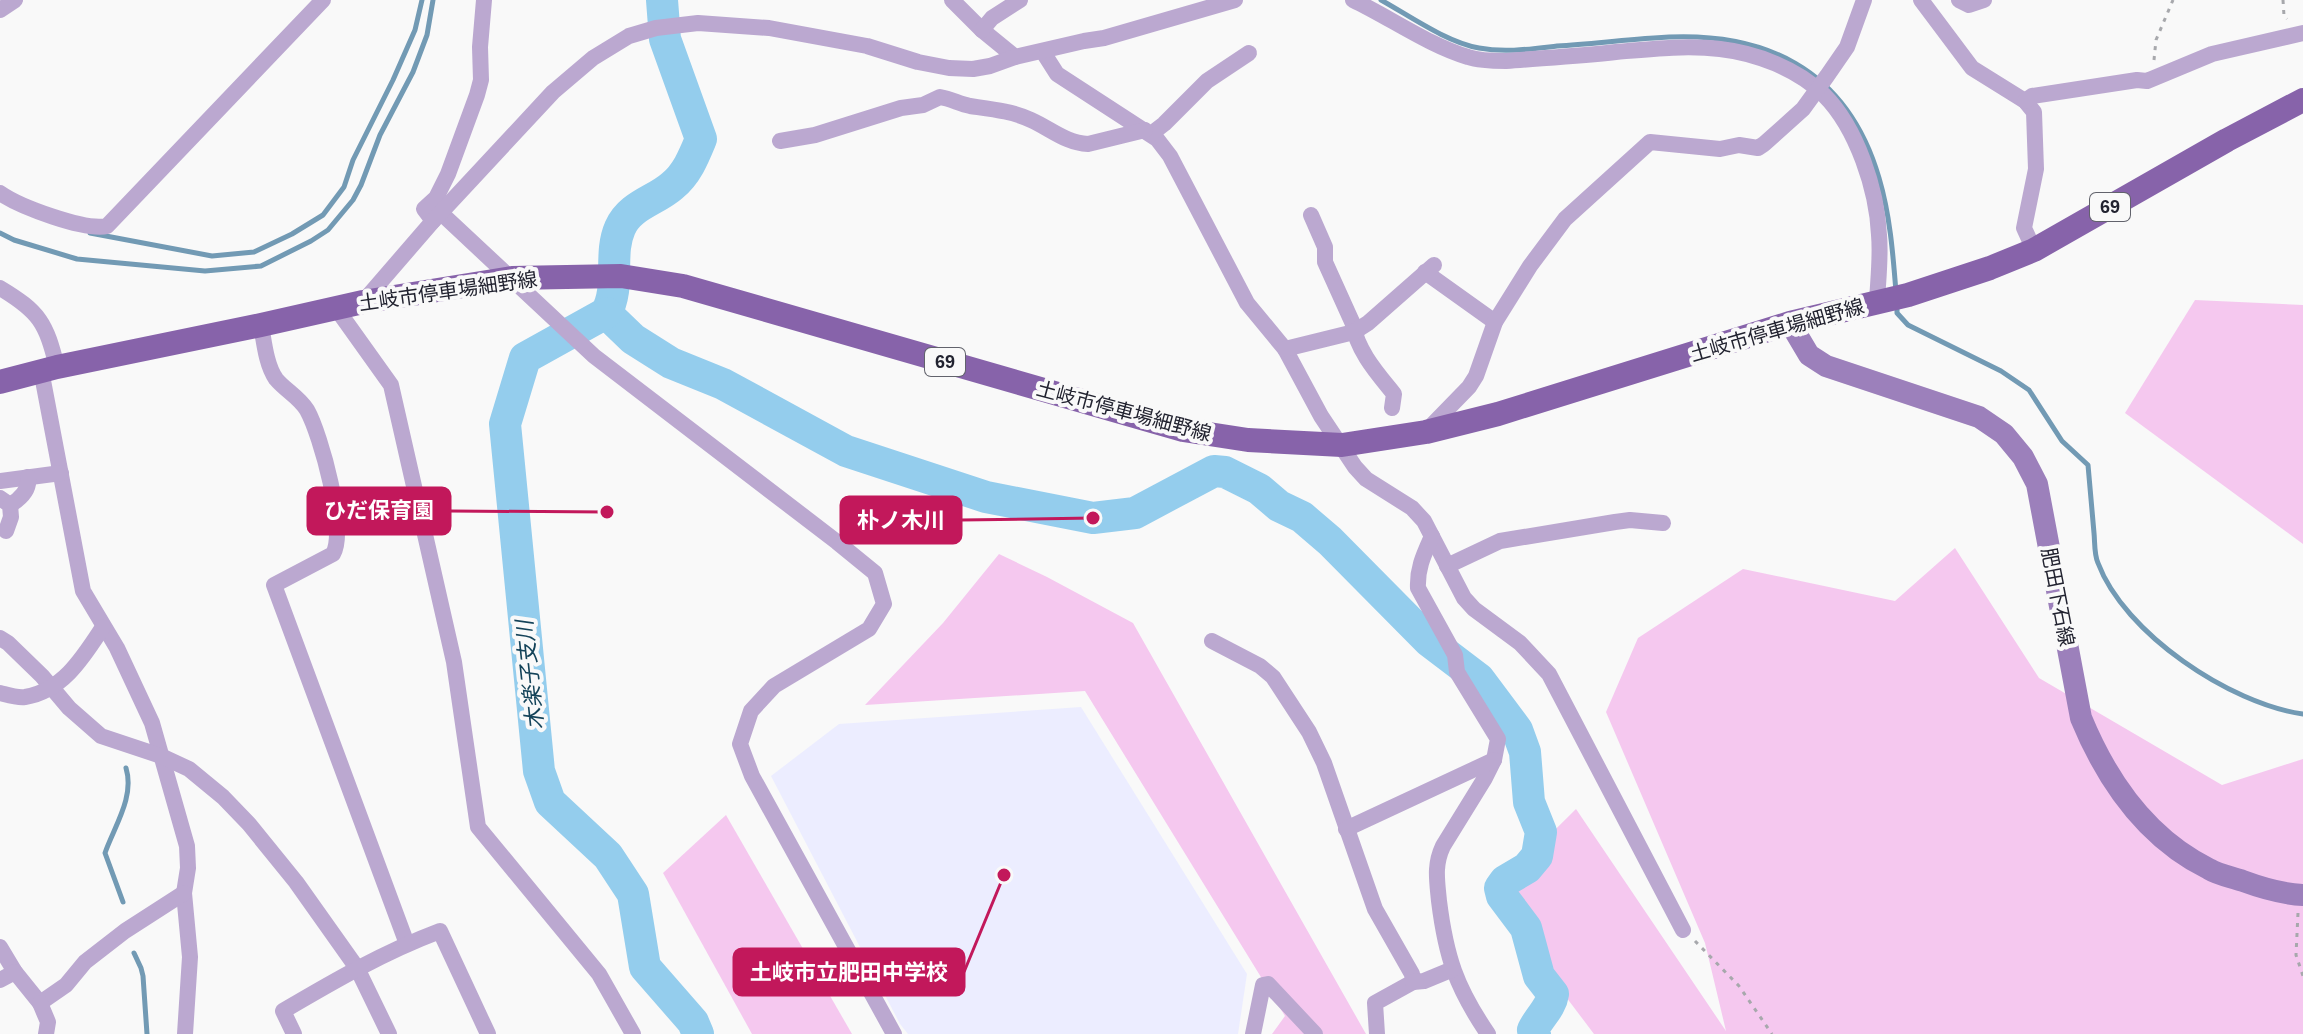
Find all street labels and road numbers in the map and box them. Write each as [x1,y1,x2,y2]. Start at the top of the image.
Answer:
road number: 69 [2090,193,2130,221]
street label: 土岐市停車場細野線 [357,268,539,314]
street label: 土岐市停車場細野線 [1687,295,1867,365]
road number: 69 [925,348,965,376]
street label: 土岐市停車場細野線 [1034,377,1214,445]
street label: 肥田下石線 [2038,546,2078,648]

